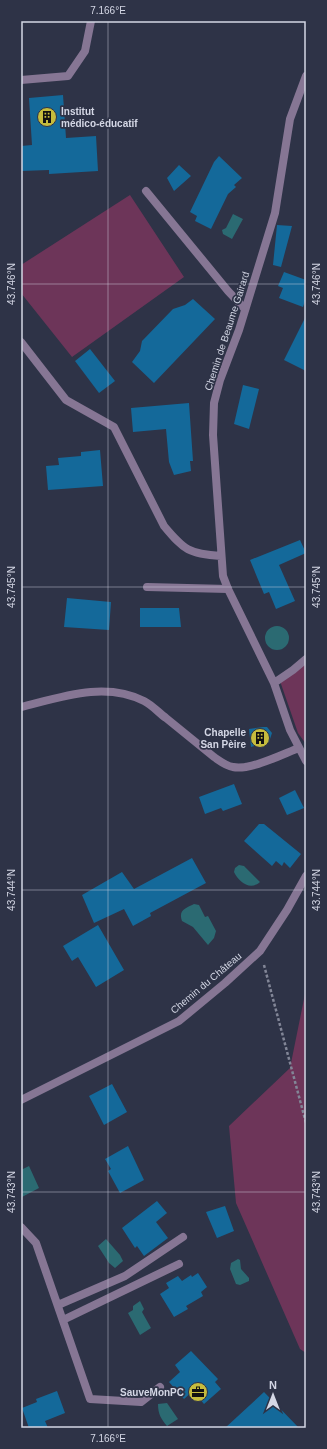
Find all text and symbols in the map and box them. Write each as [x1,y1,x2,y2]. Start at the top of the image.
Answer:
text: 7.166°E [90,5,126,16]
building icon: Institut médico-éducatif [36,106,58,128]
place label: Institut médico-éducatif [61,106,138,129]
text: 43.746°N [6,263,17,305]
text: 43.746°N [311,263,322,305]
street label: Chemin de Beaume Gairard [203,270,251,392]
text: 43.745°N [6,566,17,608]
text: 43.745°N [311,566,322,608]
place label: Chapelle San Pèire [200,727,246,750]
building icon: Chapelle San Pèire [249,727,271,749]
text: 43.744°N [6,869,17,911]
text: 43.744°N [311,869,322,911]
street label: Chemin du Château [168,950,244,1016]
text: 43.743°N [6,1171,17,1213]
text: 43.743°N [311,1171,322,1213]
north arrow [253,1375,293,1415]
text: N [269,1379,277,1391]
office icon: SauveMonPC [187,1381,209,1403]
place label: SauveMonPC [120,1387,184,1398]
text: 7.166°E [90,1433,126,1444]

